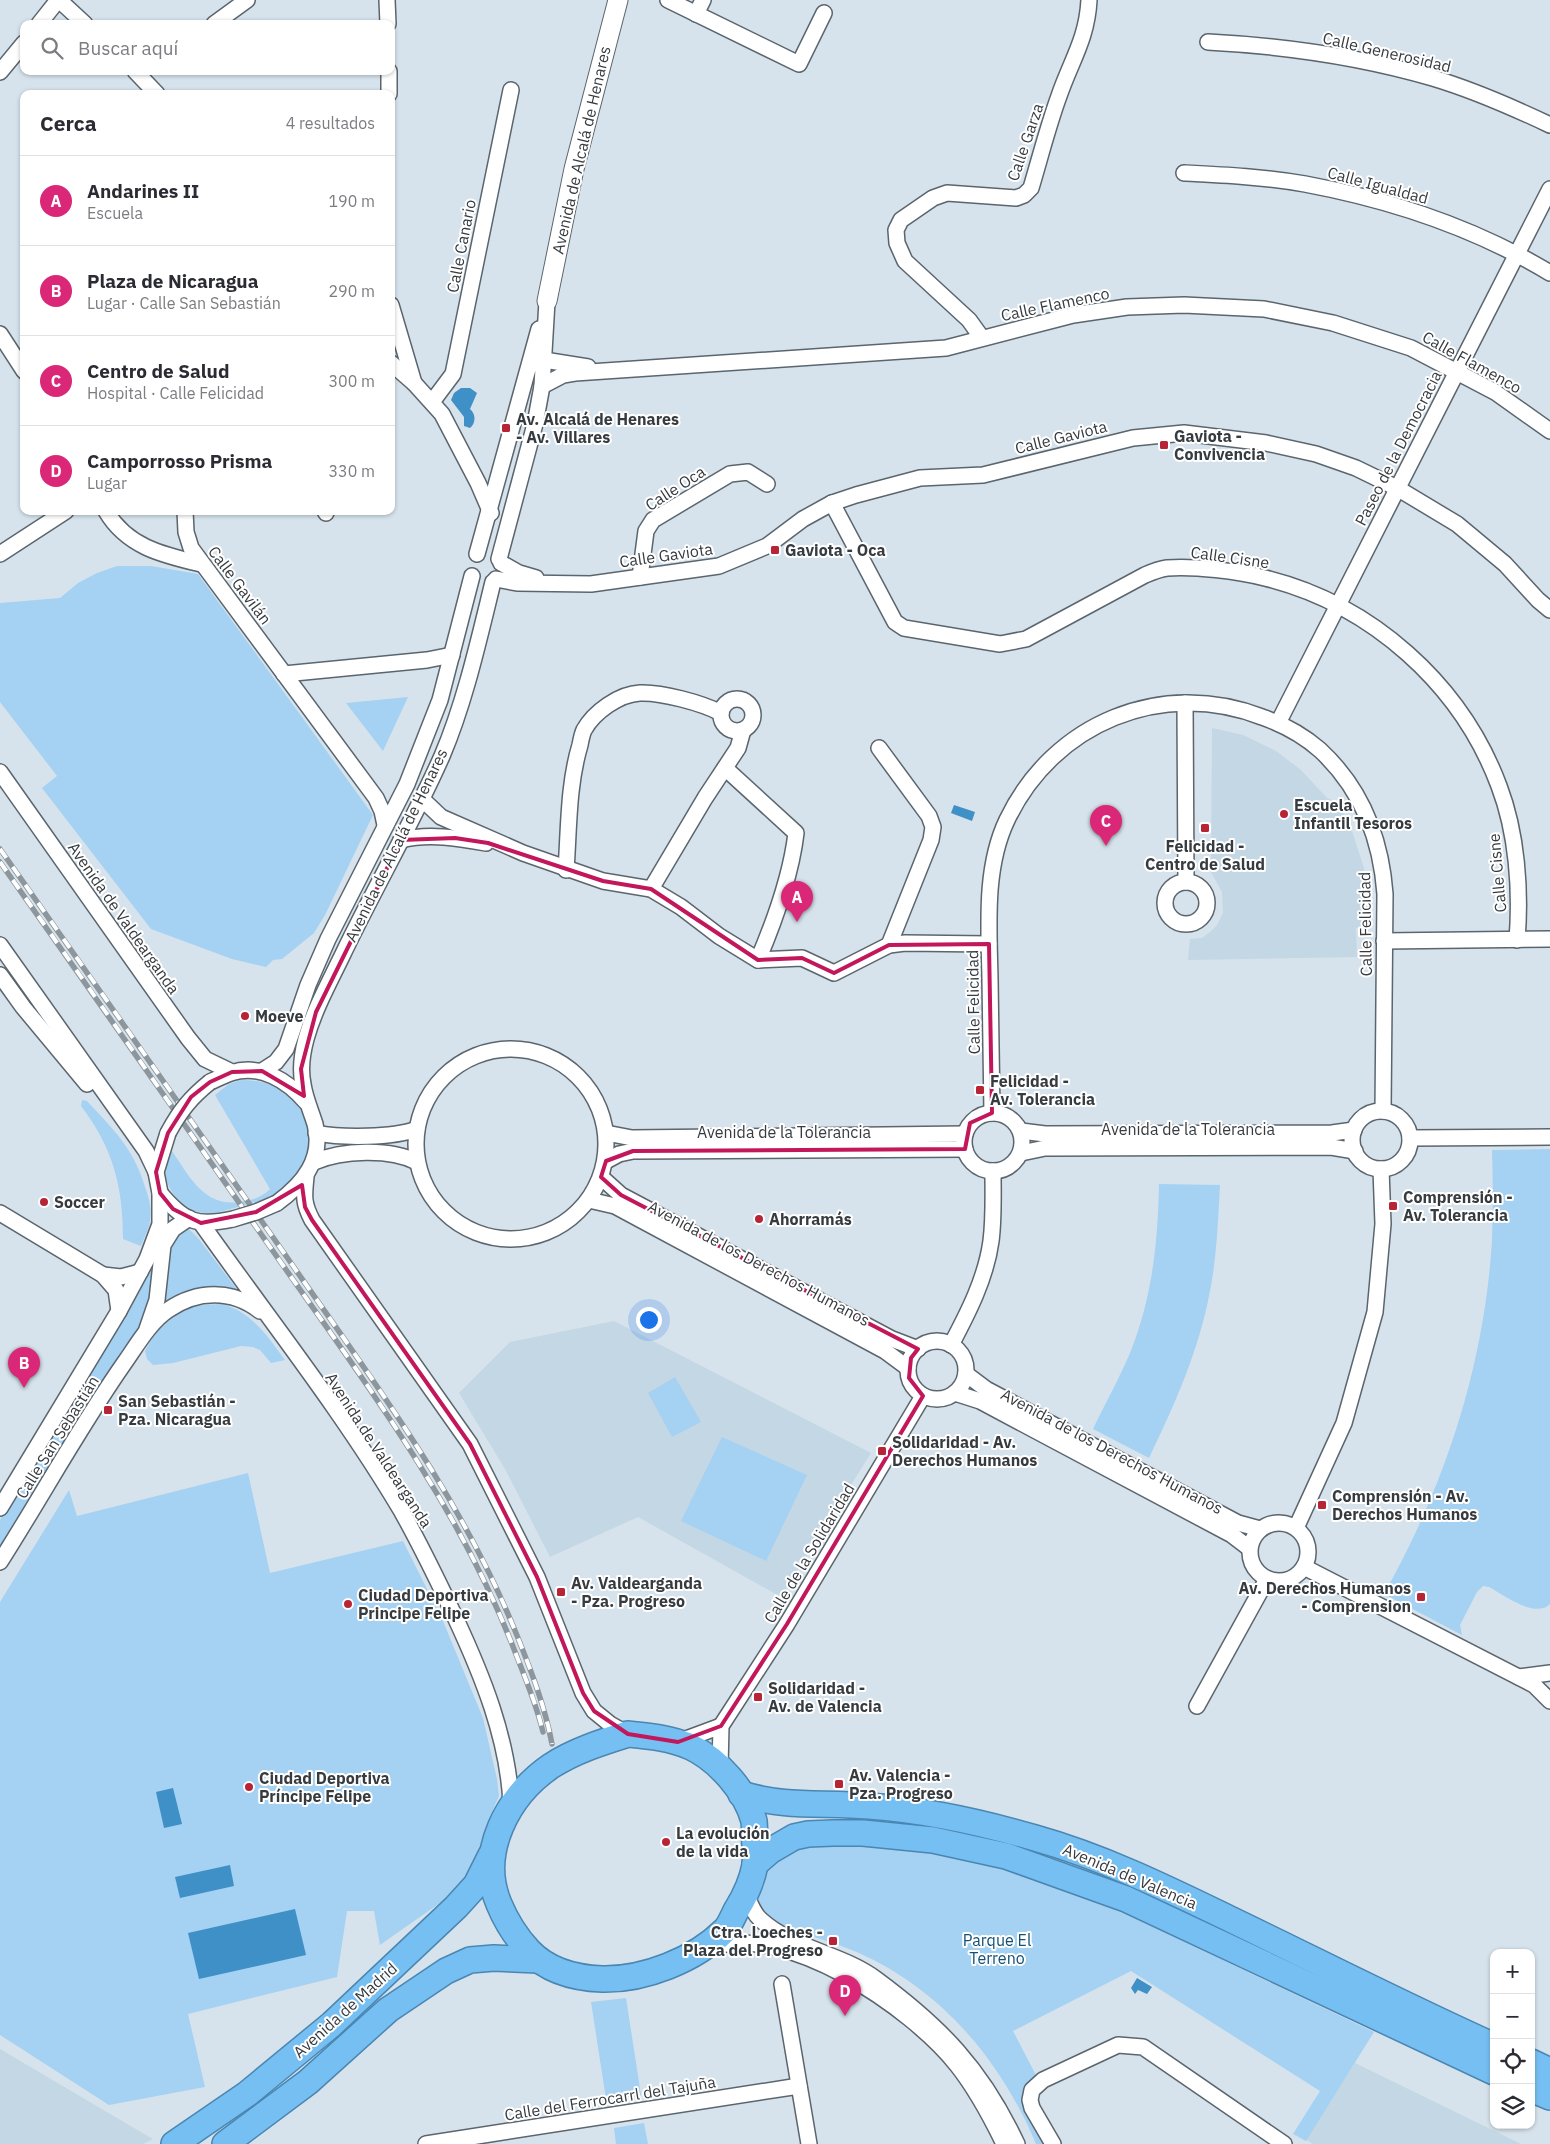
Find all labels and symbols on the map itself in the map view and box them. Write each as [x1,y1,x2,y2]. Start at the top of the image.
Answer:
street label: Calle Generosidad [1321,28,1453,76]
street label: Avenida de Alcalá de Henares [547,44,615,256]
street label: Calle Garza [1002,100,1048,184]
street label: Calle Igualdad [1325,162,1431,208]
street label: Calle Canario [442,198,480,294]
street label: Calle Flamenco [999,283,1111,325]
street label: Calle Flamenco [1419,327,1525,397]
street label: Paseo de la Democracia [1350,367,1446,529]
place label: Av. Alcalá de Henares - Av. Villares [516,409,679,447]
street label: Calle Gaviota [1013,416,1110,458]
marker: Av. Alcalá de Henares - Av. Villares [500,422,512,434]
place label: Gaviota - Convivencia [1174,426,1265,464]
marker: Gaviota - Convivencia [1158,439,1170,451]
street label: Calle Oca [641,461,709,515]
street label: Calle Gaviota [618,538,714,571]
place label: Gaviota - Oca [785,540,886,560]
street label: Calle Gavilán [204,542,276,628]
street label: Calle Cisne [1189,542,1271,572]
marker: Gaviota - Oca [769,544,781,556]
street label: Avenida de Alcalá de Henares [340,745,452,945]
place label: Escuela Infantil Tesoros [1294,795,1412,833]
pin: C [1090,805,1122,846]
marker: Escuela Infantil Tesoros [1278,808,1290,820]
marker: Felicidad - Centro de Salud [1199,822,1211,834]
street label: Calle Cisne [1484,832,1510,913]
place label: Felicidad - Centro de Salud [1145,836,1265,874]
street label: Avenida de Valdearganda [64,838,184,998]
street label: Calle Felicidad [1354,872,1376,976]
pin: A [781,881,813,922]
street label: Calle Felicidad [962,950,984,1054]
place label: Moeve [255,1006,303,1026]
marker: Moeve [239,1010,251,1022]
place label: Felicidad - Av. Tolerancia [990,1071,1095,1109]
marker: Felicidad - Av. Tolerancia [974,1084,986,1096]
street label: Avenida de la Tolerancia [1101,1119,1275,1139]
street label: Avenida de la Tolerancia [697,1122,871,1142]
place label: Comprensión - Av. Tolerancia [1403,1187,1513,1225]
place label: Soccer [54,1192,105,1212]
marker: Soccer [38,1196,50,1208]
street label: Avenida de los Derechos Humanos [645,1196,873,1330]
marker: Comprensión - Av. Tolerancia [1387,1200,1399,1212]
place label: Ahorramás [769,1209,852,1229]
marker: Ahorramás [753,1213,765,1225]
your location [636,1307,662,1333]
pin: B [8,1347,40,1388]
street label: Avenida de Valdearganda [321,1369,437,1532]
street label: Calle San Sebastián [11,1372,103,1502]
street label: Avenida de los Derechos Humanos [998,1384,1226,1518]
place label: San Sebastián - Pza. Nicaragua [118,1391,236,1429]
marker: San Sebastián - Pza. Nicaragua [102,1404,114,1416]
place label: Solidaridad - Av. Derechos Humanos [892,1432,1037,1470]
marker: Solidaridad - Av. Derechos Humanos [876,1445,888,1457]
street label: Calle de la Solidaridad [759,1479,859,1627]
place label: Comprensión - Av. Derechos Humanos [1332,1486,1477,1524]
marker: Comprensión - Av. Derechos Humanos [1316,1499,1328,1511]
place label: Av. Valdearganda - Pza. Progreso [571,1573,702,1611]
place label: Av. Derechos Humanos - Comprension [1239,1578,1411,1616]
place label: Ciudad Deportiva Principe Felipe [358,1585,489,1623]
marker: Av. Valdearganda - Pza. Progreso [555,1586,567,1598]
marker: Av. Derechos Humanos - Comprension [1415,1591,1427,1603]
marker: Ciudad Deportiva Principe Felipe [342,1598,354,1610]
place label: Solidaridad - Av. de Valencia [768,1678,882,1716]
marker: Solidaridad - Av. de Valencia [752,1691,764,1703]
place label: Av. Valencia - Pza. Progreso [849,1765,953,1803]
place label: Ciudad Deportiva Príncipe Felipe [259,1768,390,1806]
marker: Av. Valencia - Pza. Progreso [833,1778,845,1790]
marker: Ciudad Deportiva Príncipe Felipe [243,1781,255,1793]
place label: La evolución de la vida [676,1823,770,1861]
marker: La evolución de la vida [660,1836,672,1848]
street label: Avenida de Valencia [1060,1839,1200,1913]
place label: Ctra. Loeches - Plaza del Progreso [683,1922,823,1960]
park label: Parque El Terreno [963,1930,1031,1968]
marker: Ctra. Loeches - Plaza del Progreso [827,1935,839,1947]
street label: Avenida de Madrid [289,1958,401,2062]
pin: D [829,1975,861,2016]
street label: Calle del Ferrocarrl del Tajuña [503,2071,718,2125]

